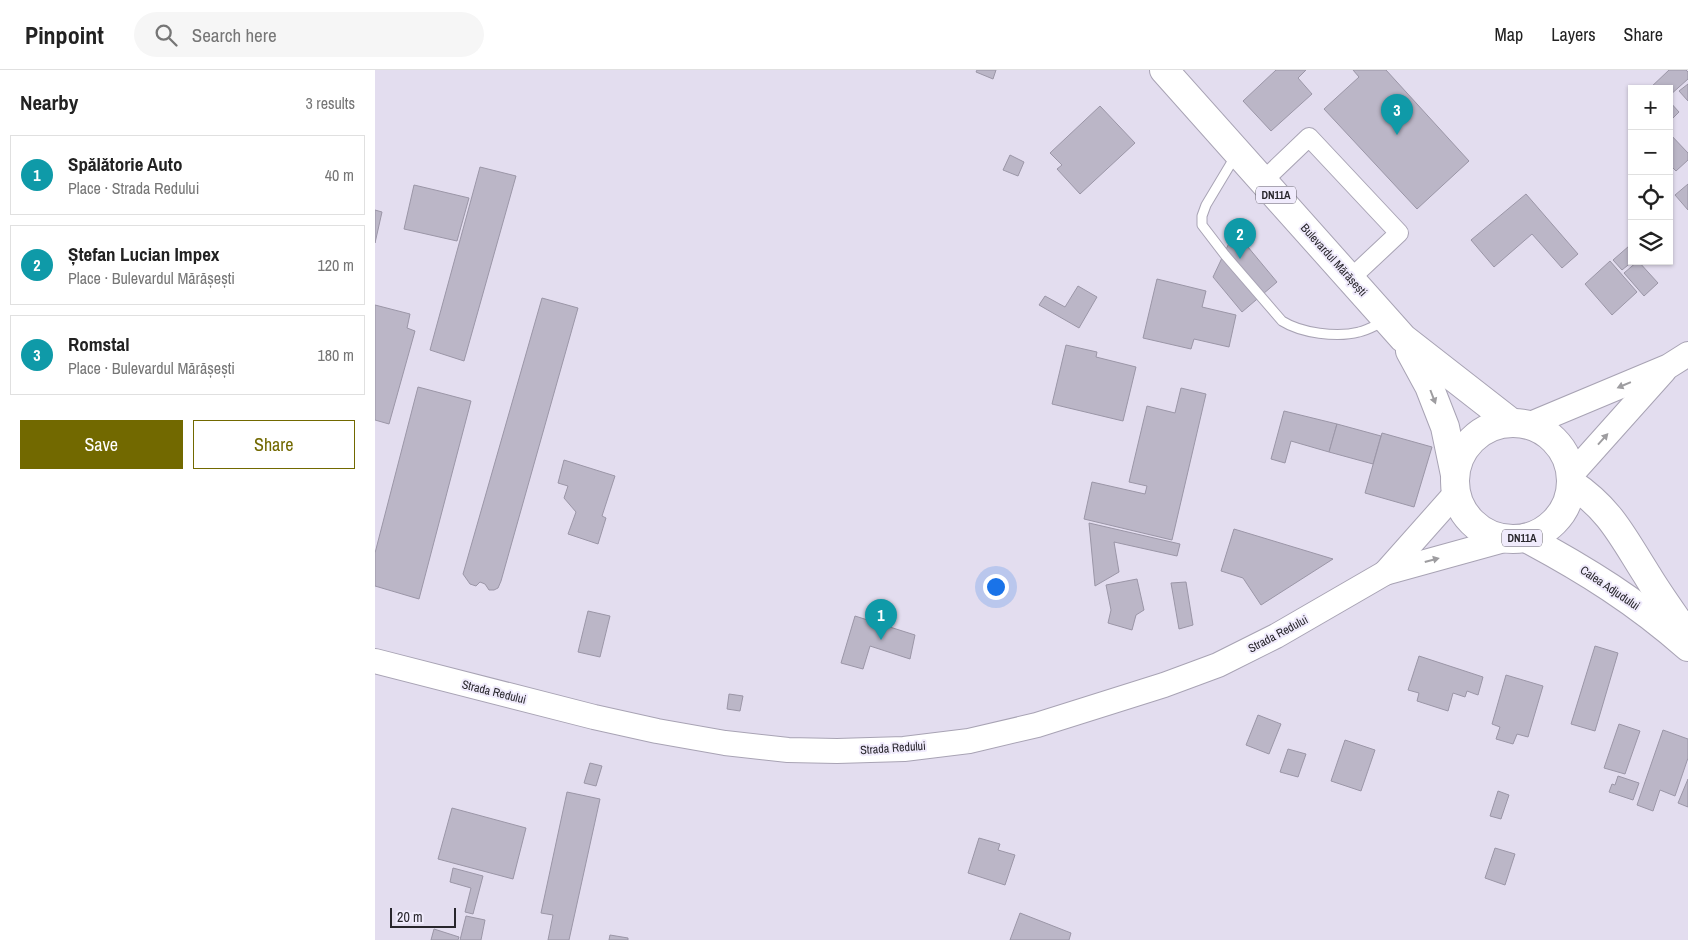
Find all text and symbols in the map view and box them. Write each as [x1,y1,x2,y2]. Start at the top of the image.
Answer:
search box [134,12,484,57]
text: Pinpoint [25,19,104,51]
icon: search [152,21,180,49]
text: Search here [192,22,277,48]
text: Map [1495,22,1523,47]
text: Layers [1551,22,1596,47]
text: Share [1624,22,1663,47]
map controls [1628,85,1673,265]
button: + [1628,85,1673,130]
text: Nearby [20,88,78,117]
text: 3 results [305,92,355,114]
pin: 3 [1381,94,1413,135]
button: − [1628,130,1673,175]
text: Spălătorie Auto [68,151,183,177]
text: 1 [33,164,41,186]
text: 40 m [325,164,354,186]
button: locate [1628,175,1673,220]
text: Place · Strada Redului [68,177,199,199]
road number: DN11A [1256,186,1296,204]
pin: 2 [1224,218,1256,259]
street label: Bulevardul Mărășești [1297,220,1371,300]
button: layers [1628,220,1673,265]
text: Ștefan Lucian Impex [68,241,220,267]
text: 2 [33,254,41,276]
text: 120 m [318,254,354,276]
text: Place · Bulevardul Mărășești [68,267,235,289]
text: Romstal [68,331,129,357]
text: 3 [33,344,41,366]
text: 180 m [318,344,354,366]
text: Place · Bulevardul Mărășești [68,357,235,379]
one-way arrow [1617,381,1631,389]
one-way arrow [1430,390,1438,404]
button: Save [20,420,183,469]
button: Share [193,420,355,469]
one-way arrow [1598,432,1609,445]
road number: DN11A [1502,529,1542,546]
one-way arrow [1425,556,1440,564]
street label: Calea Adjudului [1577,562,1643,614]
your location [983,574,1009,600]
pin: 1 [865,599,897,640]
street label: Strada Redului [1245,612,1311,656]
street label: Strada Redului [460,676,528,708]
street label: Strada Redului [860,738,926,758]
scale bar [390,905,456,928]
text: 20 m [397,908,423,926]

